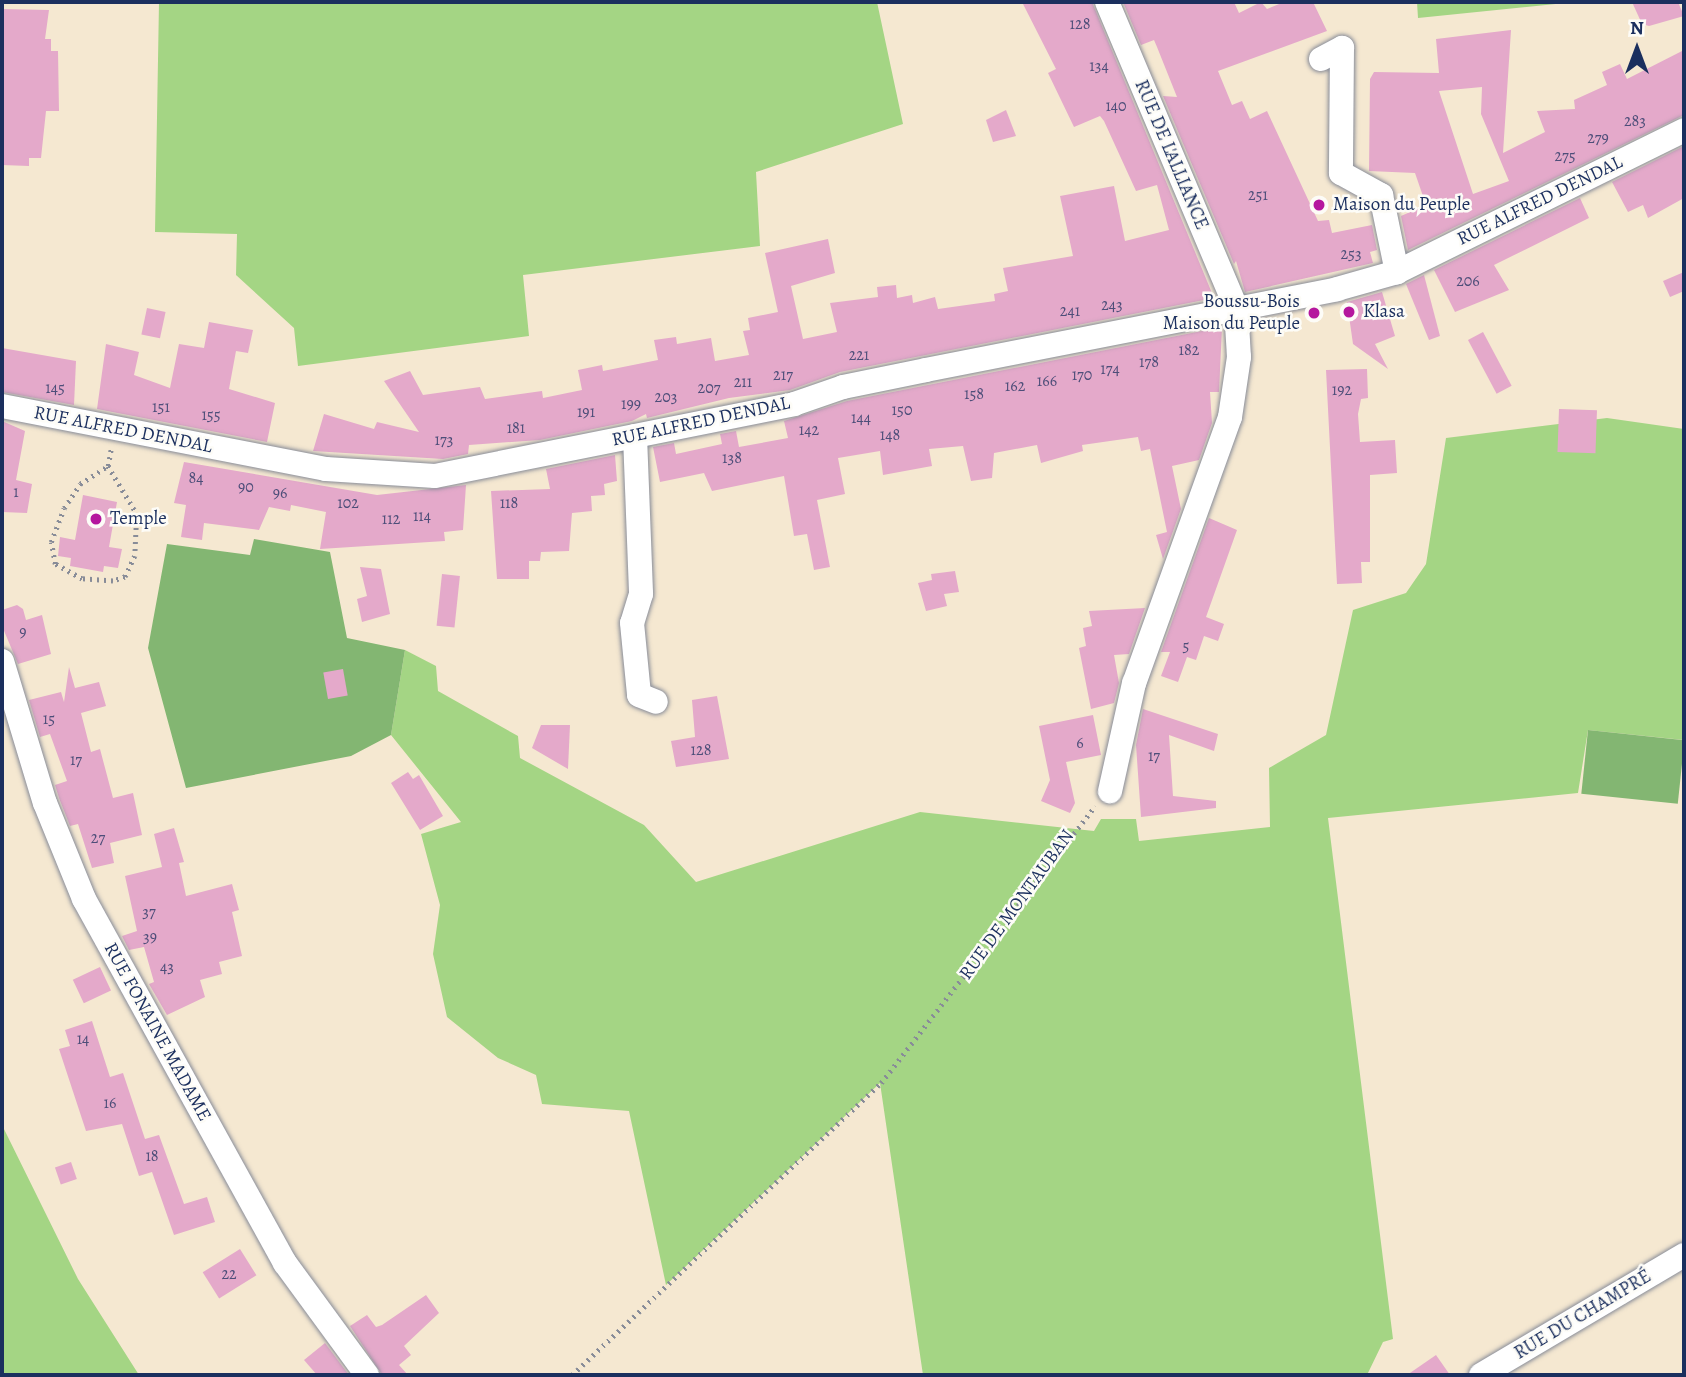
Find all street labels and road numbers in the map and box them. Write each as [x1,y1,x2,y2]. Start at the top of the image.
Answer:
street label: RUE DE L'ALLIANCE [1129,77,1213,233]
street label: RUE ALFRED DENDAL [1454,151,1626,251]
street label: RUE ALFRED DENDAL [610,392,792,452]
street label: RUE ALFRED DENDAL [32,402,214,458]
street label: RUE DE MONTAUBAN [955,826,1079,984]
street label: RUE FONAINE MADAME [98,939,216,1125]
street label: RUE DU CHAMPRÉ [1510,1265,1656,1365]

